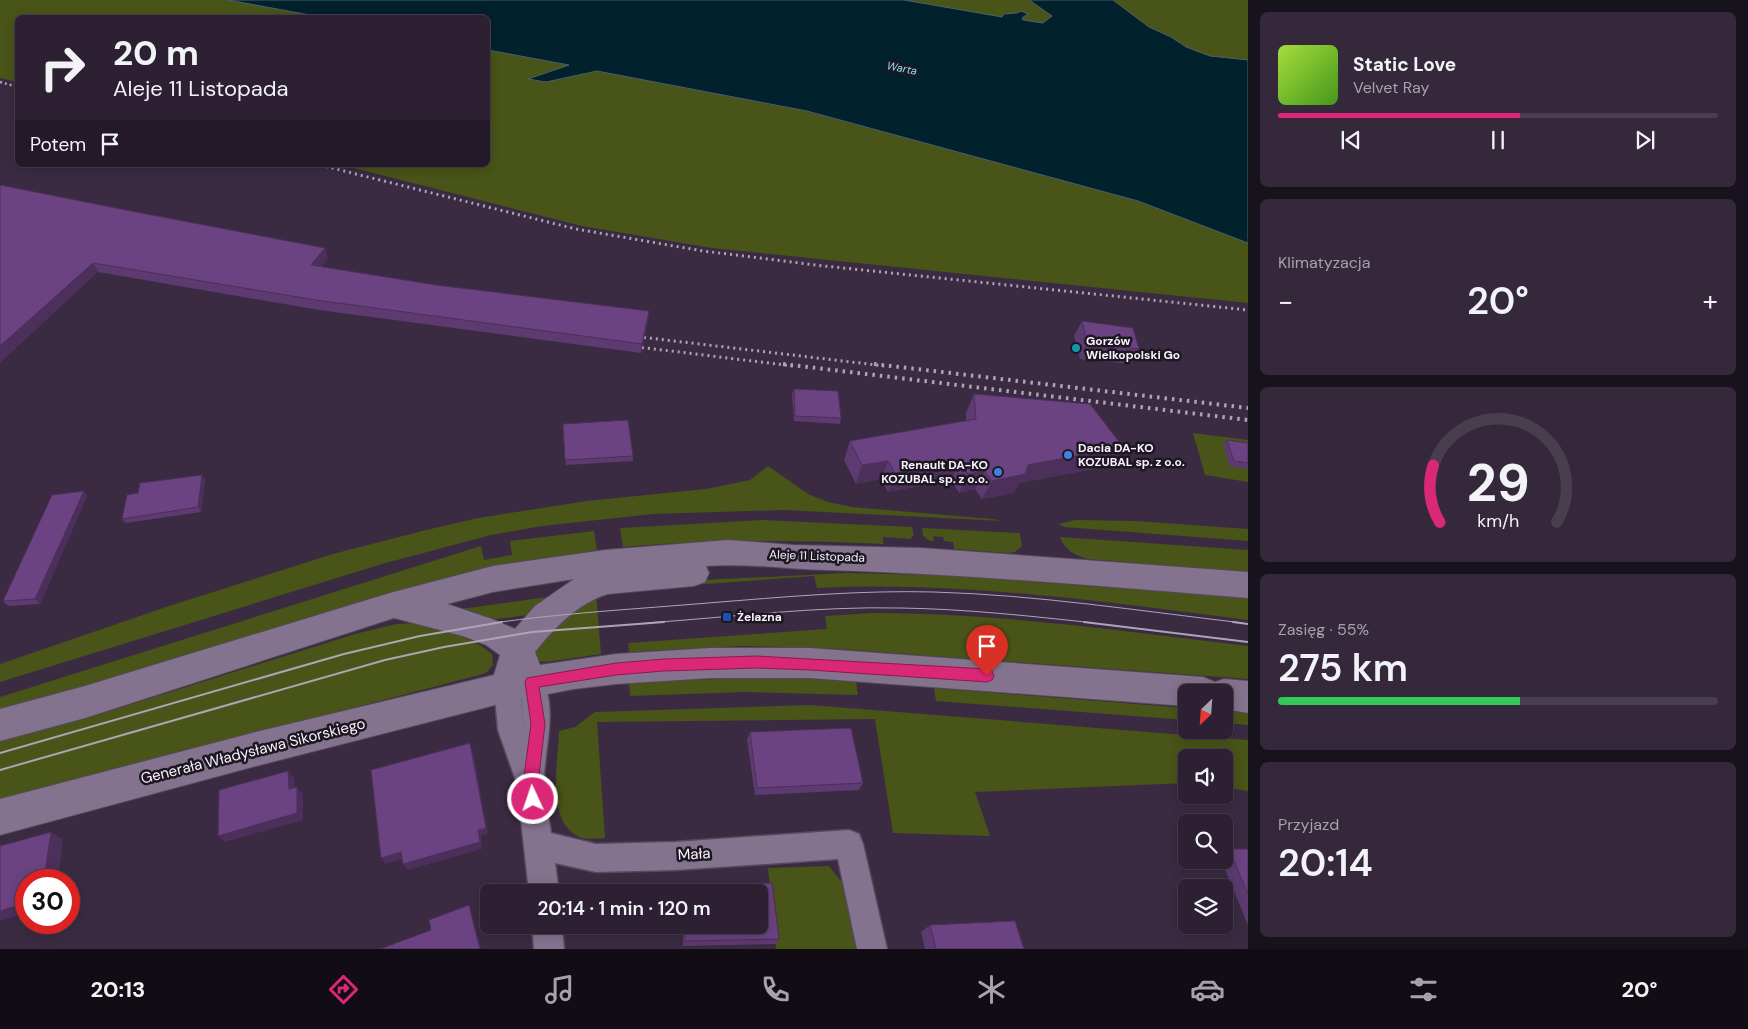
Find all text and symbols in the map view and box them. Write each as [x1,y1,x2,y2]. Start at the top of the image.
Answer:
text: 20 m [113,30,199,76]
icon: right [30,35,95,100]
text: Static Love [1353,52,1456,77]
water label: Warta [886,58,918,78]
text: Aleje 11 Listopada [113,74,289,103]
text: Velvet Ray [1353,77,1429,98]
icon: previous [1337,126,1365,154]
icon: pause [1484,126,1512,154]
icon: next [1631,126,1659,154]
icon: arrive [96,130,124,158]
text: Potem [30,132,86,157]
text: Klimatyzacja [1278,252,1370,273]
text: 20° [1467,276,1529,326]
text: − [1278,283,1293,320]
text: + [1703,283,1718,320]
place label: Gorzów Wielkopolski Go [1086,333,1180,363]
marker: Gorzów Wielkopolski Go [1070,342,1082,354]
place label: Dacia DA-KO KOZUBAL sp. z o.o. [1078,440,1185,470]
marker: Dacia DA-KO KOZUBAL sp. z o.o. [1062,449,1074,461]
text: 29 [1467,449,1529,517]
place label: Renault DA-KO KOZUBAL sp. z o.o. [881,457,988,487]
marker: Renault DA-KO KOZUBAL sp. z o.o. [992,466,1004,478]
text: km/h [1477,509,1519,533]
street label: Aleje 11 Listopada [769,546,865,566]
place label: Żelazna [737,609,782,625]
marker: Żelazna [721,611,733,623]
text: Zasięg · 55% [1278,619,1369,640]
pin [966,625,1008,676]
icon: arrive [973,632,1001,660]
text: 275 km [1278,643,1408,693]
north arrow [1178,684,1232,739]
map controls [1178,684,1233,934]
street label: Generała Władysława Sikorskiego [139,713,368,789]
button: sound [1178,749,1233,804]
position arrow [506,772,558,824]
button: search [1178,814,1233,869]
text: Przyjazd [1278,814,1339,835]
text: 20:14 [1278,838,1373,888]
street label: Mała [677,843,711,865]
speed limit sign: 30 [15,869,80,934]
button: layers [1178,879,1233,934]
text: 20:14 · 1 min · 120 m [537,896,711,921]
icon: directions [326,972,361,1007]
icon: music [542,972,577,1007]
icon: phone [758,972,793,1007]
icon: climate [974,972,1009,1007]
icon: car [1190,972,1225,1007]
icon: filters [1406,972,1441,1007]
text: 20:13 [90,975,145,1004]
text: 20° [1621,975,1657,1004]

